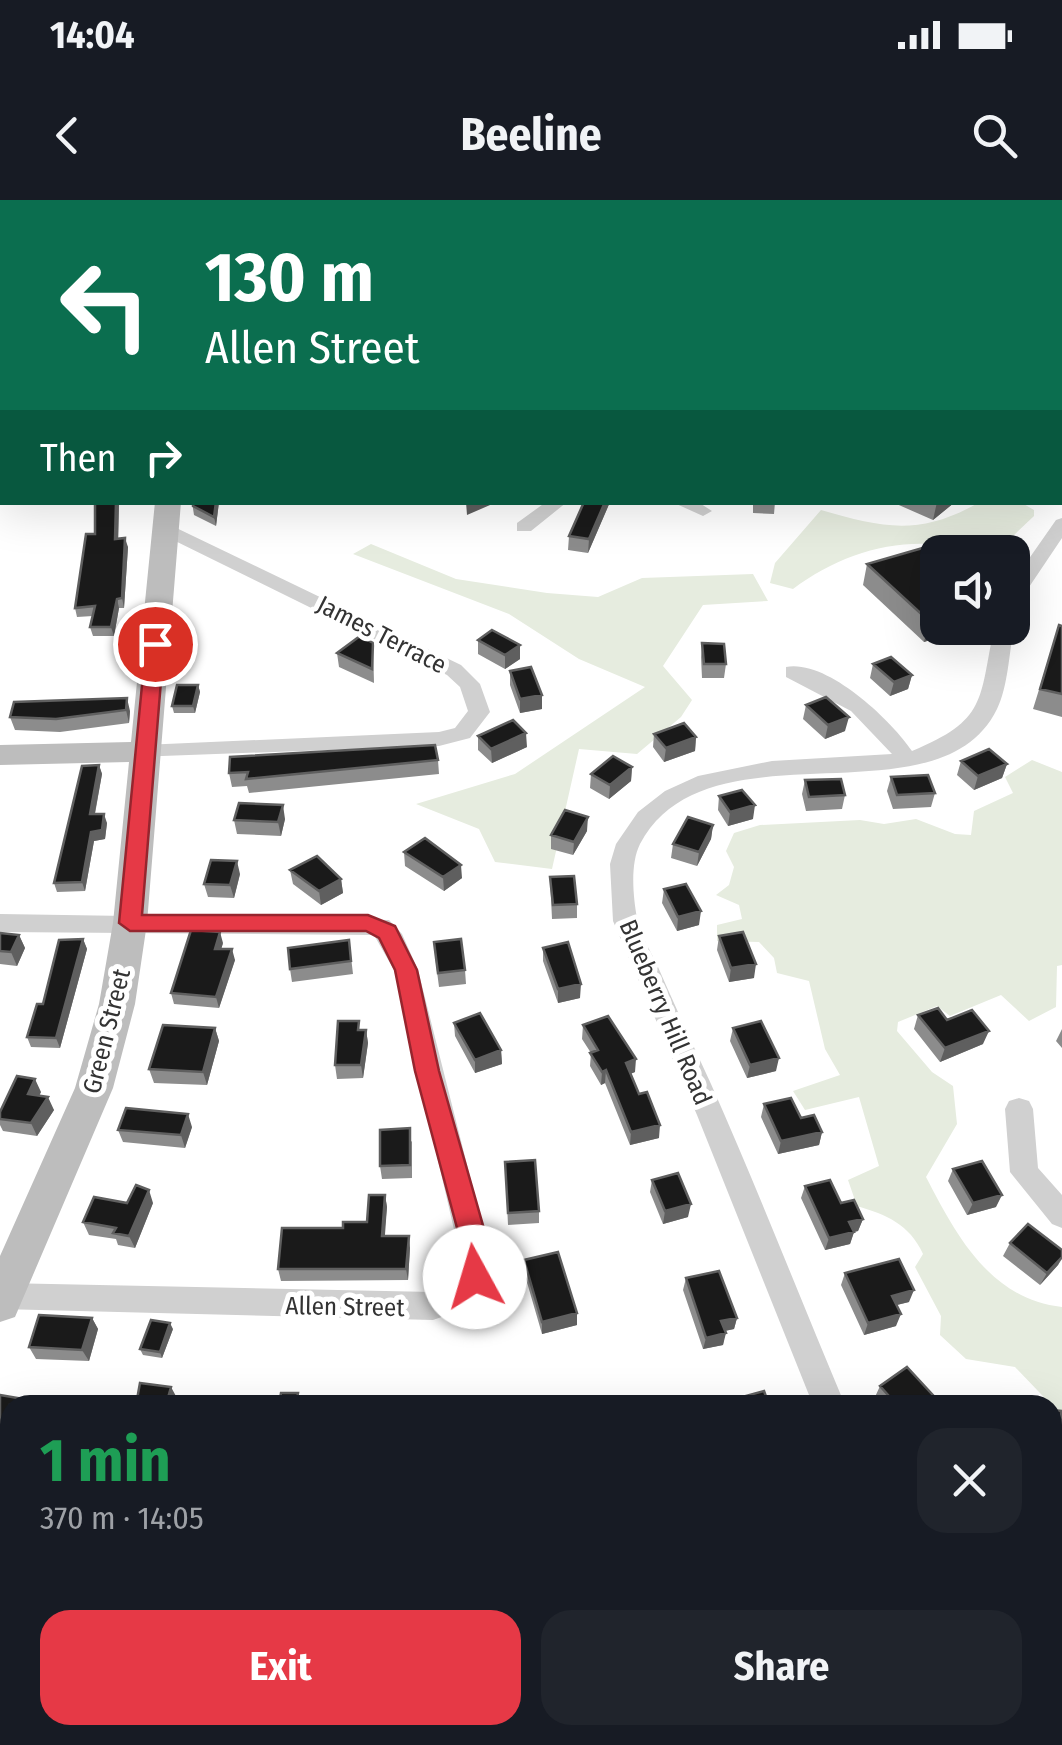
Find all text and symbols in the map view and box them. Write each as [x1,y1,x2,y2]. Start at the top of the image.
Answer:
text: 14:04 [50,12,135,58]
icon: back [40,108,95,163]
text: Beeline [460,108,602,162]
icon: search [967,108,1022,163]
text: 130 m [205,236,374,320]
icon: left [40,240,170,370]
text: Allen Street [205,321,419,375]
icon: right [136,430,191,485]
text: Then [40,435,116,481]
map controls [920,535,1030,645]
button: sound [920,535,1030,645]
street label: James Terrace [312,589,451,680]
pin [113,602,198,687]
icon: arrive [128,617,183,672]
street label: Blueberry Hill Road [613,915,718,1109]
street label: Green Street [77,965,137,1097]
position arrow [423,1225,527,1329]
street label: Allen Street [285,1291,406,1323]
text: 1 min [40,1425,171,1497]
button: close [917,1428,1022,1533]
text: 370 m · 14:05 [40,1499,204,1537]
button: Exit [40,1610,521,1725]
button: Share [541,1610,1022,1725]

